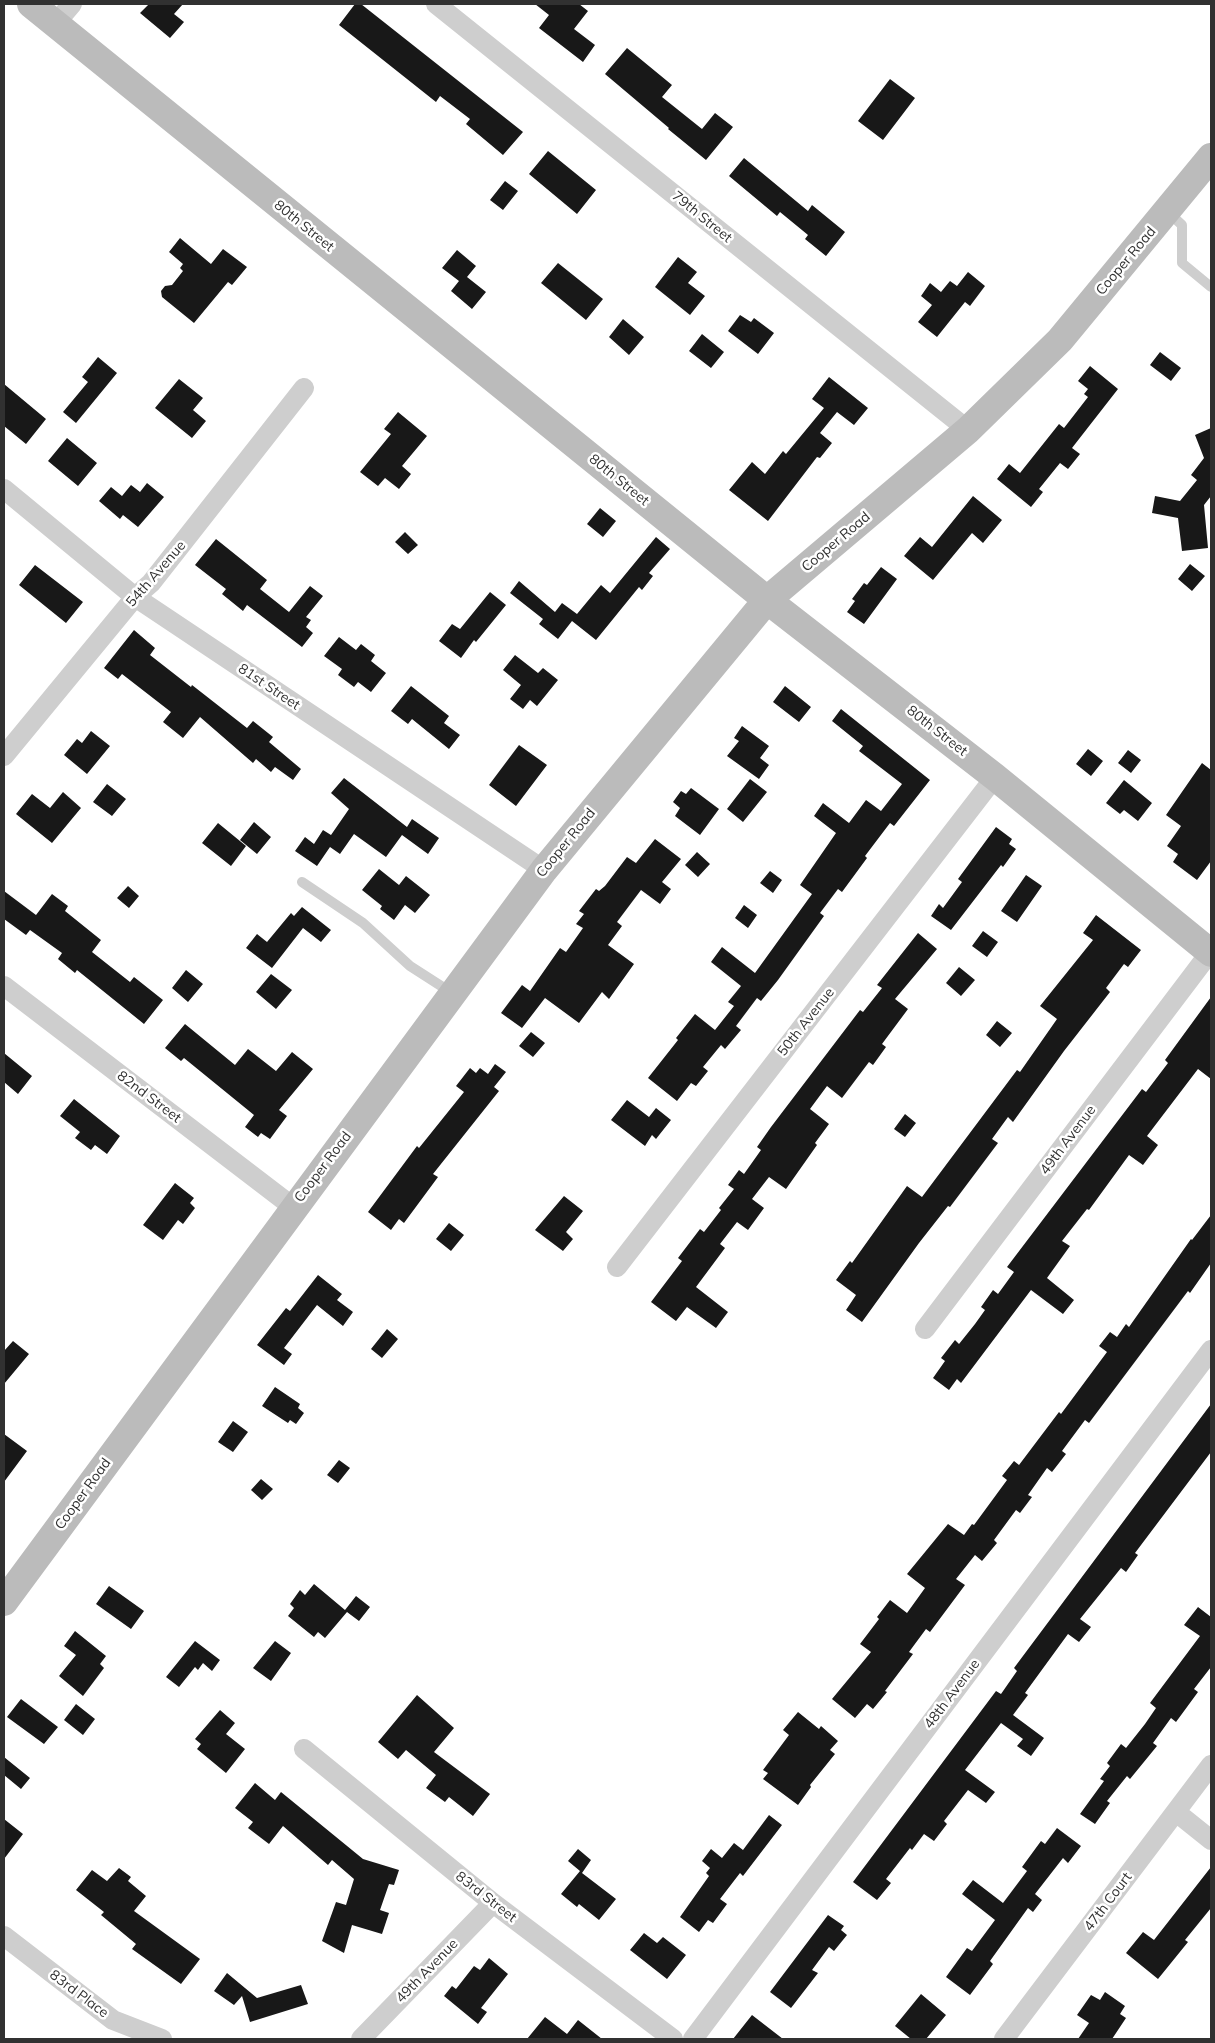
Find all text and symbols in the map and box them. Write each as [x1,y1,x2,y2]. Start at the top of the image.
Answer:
street label: 79th Street [669,188,735,246]
street label: 80th Street [271,197,337,255]
street label: Cooper Road [1093,223,1159,299]
street label: 80th Street [586,451,652,509]
street label: Cooper Road [798,509,874,575]
street label: 54th Avenue [123,537,189,611]
street label: 81st Street [235,660,303,714]
street label: 80th Street [903,702,971,760]
street label: Cooper Road [533,805,599,881]
street label: 50th Avenue [774,984,838,1060]
street label: 82nd Street [114,1067,184,1127]
street label: 49th Avenue [1037,1102,1099,1178]
street label: Cooper Road [291,1128,355,1206]
street label: Cooper Road [51,1455,115,1533]
street label: 48th Avenue [921,1656,983,1732]
street label: 83rd Street [452,1868,520,1926]
street label: 47th Court [1081,1869,1135,1935]
street label: 49th Avenue [392,1936,462,2006]
street label: 83rd Place [46,1966,112,2022]

